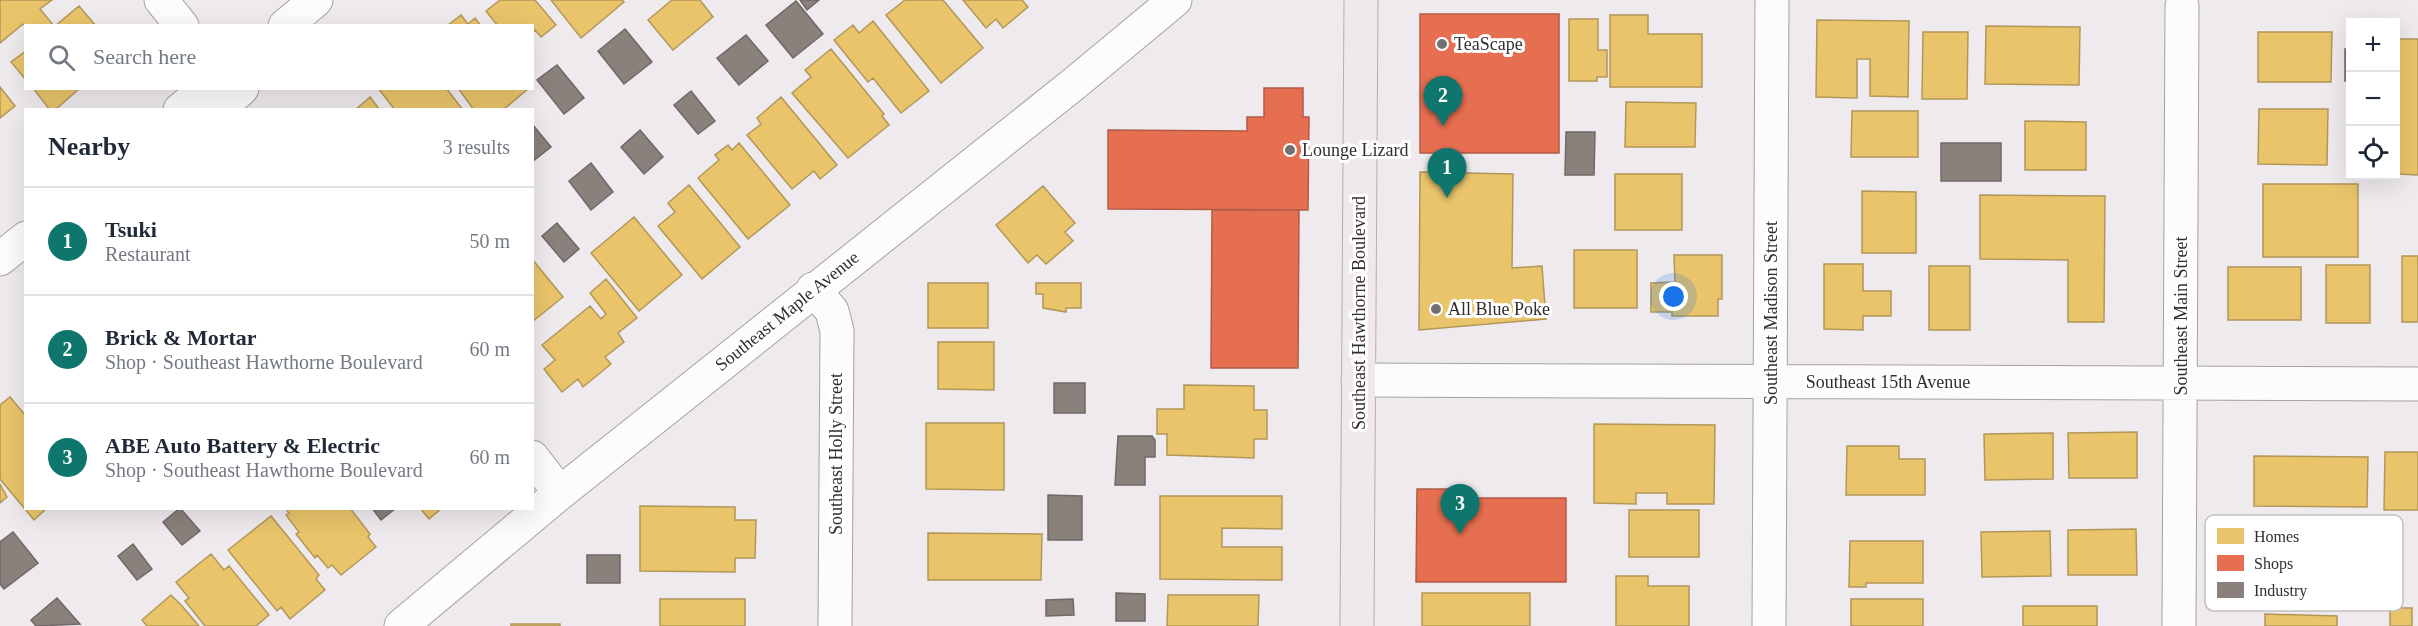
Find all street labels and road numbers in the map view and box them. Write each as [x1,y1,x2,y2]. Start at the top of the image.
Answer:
street label: Southeast Hawthorne Boulevard [1349,196,1369,430]
street label: Southeast Madison Street [1761,221,1781,405]
street label: Southeast Main Street [2171,237,2191,395]
street label: Southeast Maple Avenue [711,247,863,375]
street label: Southeast 15th Avenue [1806,372,1970,392]
street label: Southeast Holly Street [826,373,846,535]

